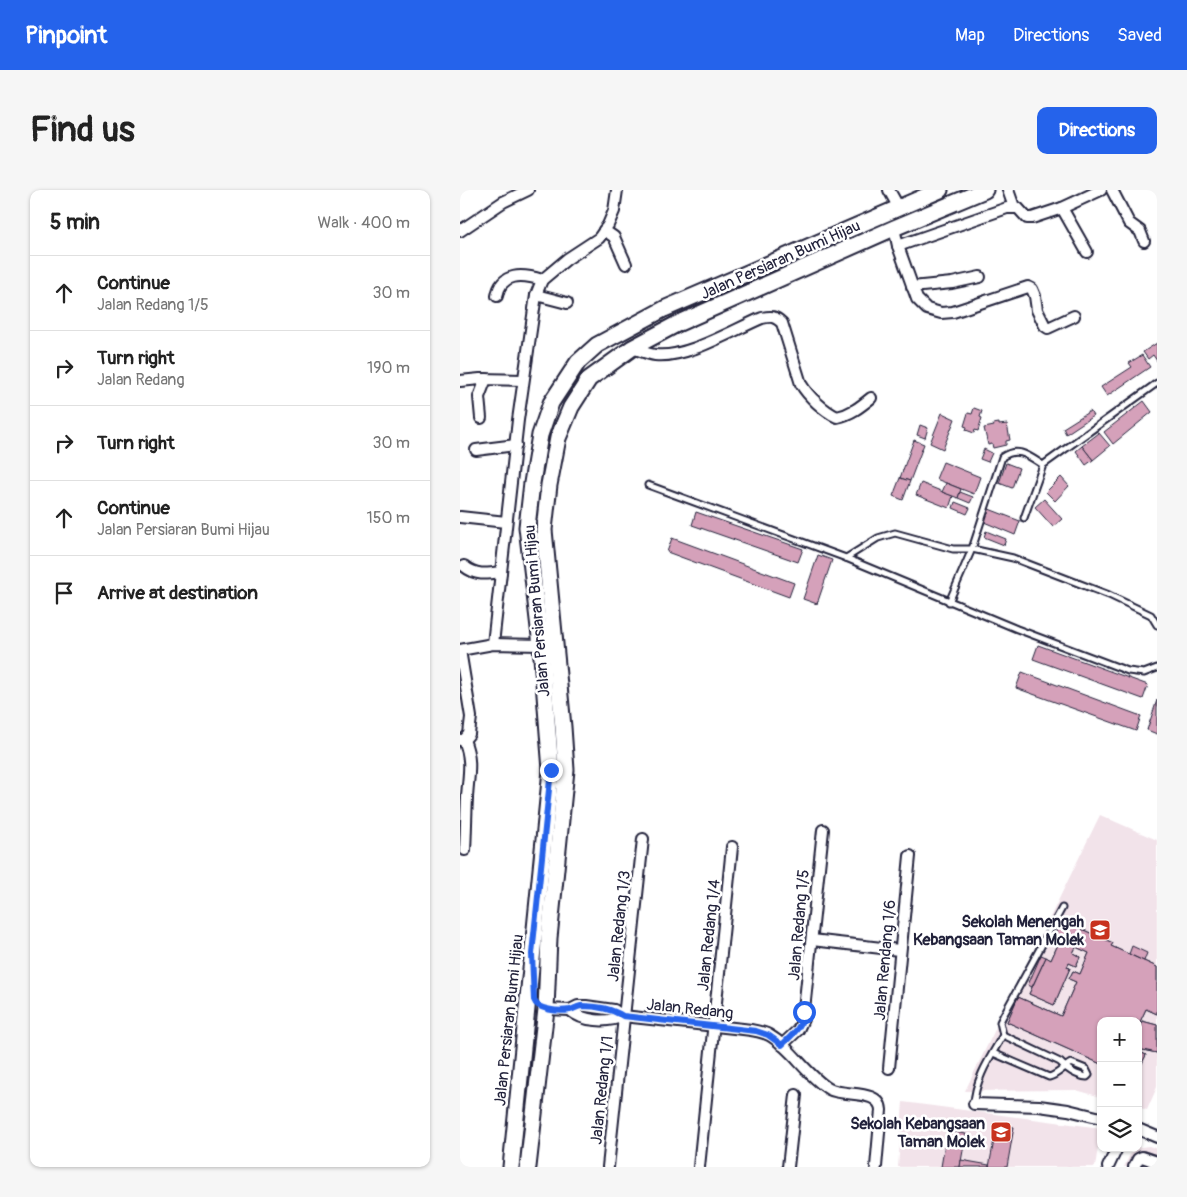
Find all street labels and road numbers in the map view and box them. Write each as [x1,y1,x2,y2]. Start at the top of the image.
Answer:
street label: Jalan Persiaran Bumi Hijau [697,216,863,304]
street label: Jalan Persiaran Bumi Hijau [520,524,554,698]
street label: Jalan Redang 1/3 [603,869,635,983]
street label: Jalan Redang 1/5 [784,869,814,982]
street label: Jalan Redang 1/4 [693,878,725,992]
street label: Jalan Rendang 1/6 [870,899,900,1021]
street label: Jalan Persiaran Bumi Hijau [490,933,528,1107]
street label: Jalan Redang [645,994,734,1024]
street label: Jalan Redang 1/1 [586,1035,618,1145]

